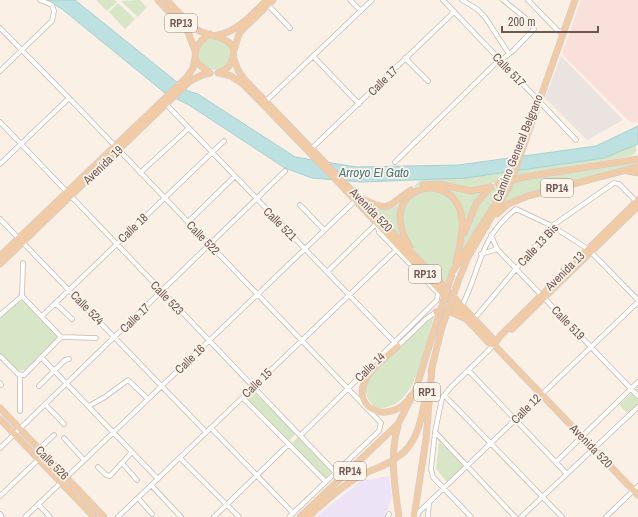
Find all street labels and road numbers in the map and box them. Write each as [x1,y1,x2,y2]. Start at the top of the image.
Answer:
road number: RP13 [165,14,197,32]
street label: Calle 517 [489,49,530,91]
street label: Calle 17 [365,62,402,99]
street label: Camino General Belgrano [489,92,547,204]
street label: Avenida 19 [79,142,126,189]
road number: RP14 [541,179,573,197]
street label: Avenida 520 [345,184,396,235]
street label: Calle 521 [260,204,301,245]
street label: Calle 18 [114,210,152,246]
street label: Calle 522 [183,217,223,259]
street label: Calle 13 Bis [514,220,562,270]
street label: Avenida 13 [541,248,588,295]
road number: RP13 [409,265,441,283]
street label: Calle 523 [147,277,187,319]
street label: Calle 524 [67,287,108,329]
street label: Calle 17 [116,299,154,336]
street label: Calle 519 [548,302,588,344]
street label: Calle 16 [171,341,209,377]
street label: Calle 14 [351,348,389,385]
street label: Calle 15 [238,364,276,401]
road number: RP1 [414,383,440,401]
street label: Calle 12 [508,391,544,427]
street label: Avenida 520 [565,420,616,471]
street label: Calle 526 [32,442,72,484]
road number: RP14 [334,462,366,480]

